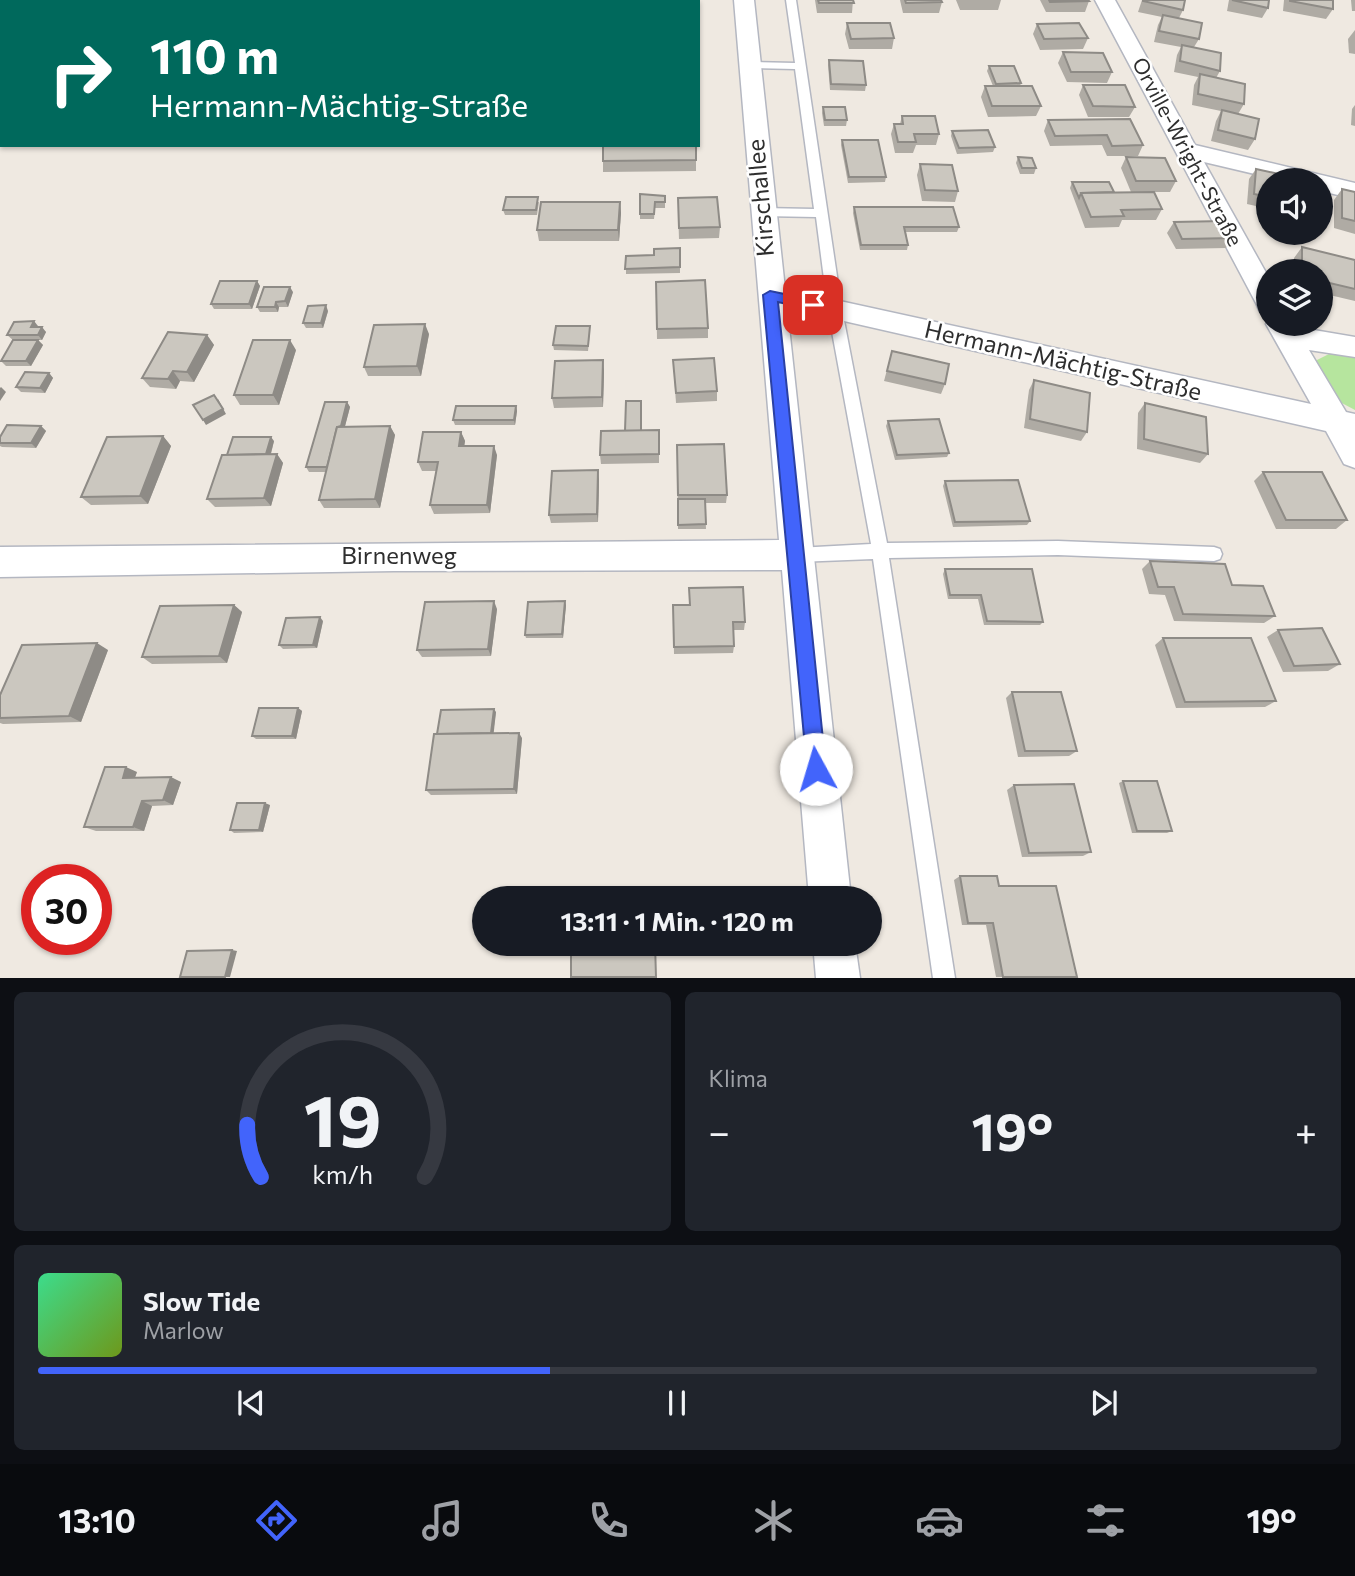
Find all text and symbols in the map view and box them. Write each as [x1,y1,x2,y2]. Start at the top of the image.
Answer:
text: 110 m [150,24,279,84]
icon: right [35,28,126,119]
street label: Orville-Wright-Straße [1128,53,1249,250]
text: Hermann-Mächtig-Straße [150,84,528,124]
street label: Kirschallee [740,138,779,258]
map controls [1256,168,1333,336]
button: sound [1256,168,1333,245]
button: layers [1256,259,1333,336]
pin [783,275,843,335]
icon: arrive [794,286,832,324]
street label: Hermann-Mächtig-Straße [922,314,1205,406]
street label: Birnenweg [341,540,457,569]
position arrow [779,732,853,806]
speed limit sign: 30 [21,864,112,955]
text: 13:11 · 1 Min. · 120 m [560,905,794,936]
text: Klima [709,1064,768,1092]
text: 19 [303,1074,381,1163]
text: 19° [972,1098,1053,1162]
text: − [709,1107,730,1154]
text: + [1295,1107,1317,1154]
text: km/h [312,1159,373,1189]
text: Slow Tide [143,1285,260,1316]
text: Marlow [143,1316,224,1344]
icon: previous [232,1384,270,1422]
icon: pause [658,1384,696,1422]
icon: next [1085,1384,1123,1422]
icon: directions [252,1496,301,1545]
icon: music [418,1496,467,1545]
icon: phone [584,1496,633,1545]
icon: climate [749,1496,798,1545]
icon: car [915,1496,964,1545]
icon: filters [1081,1496,1130,1545]
text: 13:10 [58,1500,136,1540]
text: 19° [1246,1500,1297,1540]

